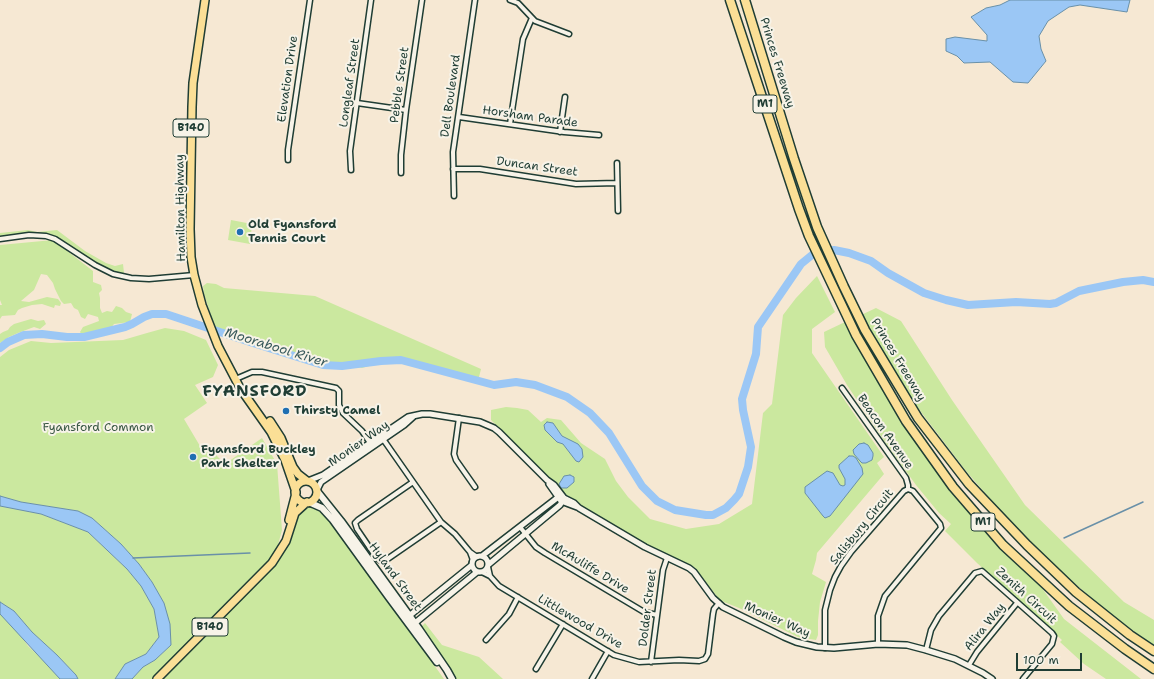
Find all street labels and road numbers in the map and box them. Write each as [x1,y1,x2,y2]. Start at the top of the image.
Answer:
street label: Princes Freeway [756,16,798,110]
street label: Elevation Drive [275,35,301,123]
street label: Longleaf Street [337,38,363,128]
street label: Pebble Street [388,46,412,124]
street label: Dell Boulevard [438,54,464,138]
road number: M1 [753,95,777,113]
street label: Horsham Parade [481,103,579,131]
road number: B140 [173,119,209,137]
street label: Hamilton Highway [173,154,189,262]
street label: Duncan Street [495,154,579,180]
street label: Princes Freeway [868,316,928,404]
street label: Beacon Avenue [854,392,916,472]
street label: Monier Way [326,418,392,470]
street label: Salisbury Circuit [827,486,897,568]
road number: M1 [971,513,995,531]
street label: McAuliffe Drive [548,539,632,597]
street label: Hyland Street [365,540,425,614]
street label: Zenith Circuit [992,565,1060,627]
street label: Dolder Street [636,569,660,647]
street label: Littlewood Drive [535,592,625,652]
street label: Monier Way [742,599,812,641]
street label: Alira Way [961,600,1009,654]
road number: B140 [192,618,228,636]

